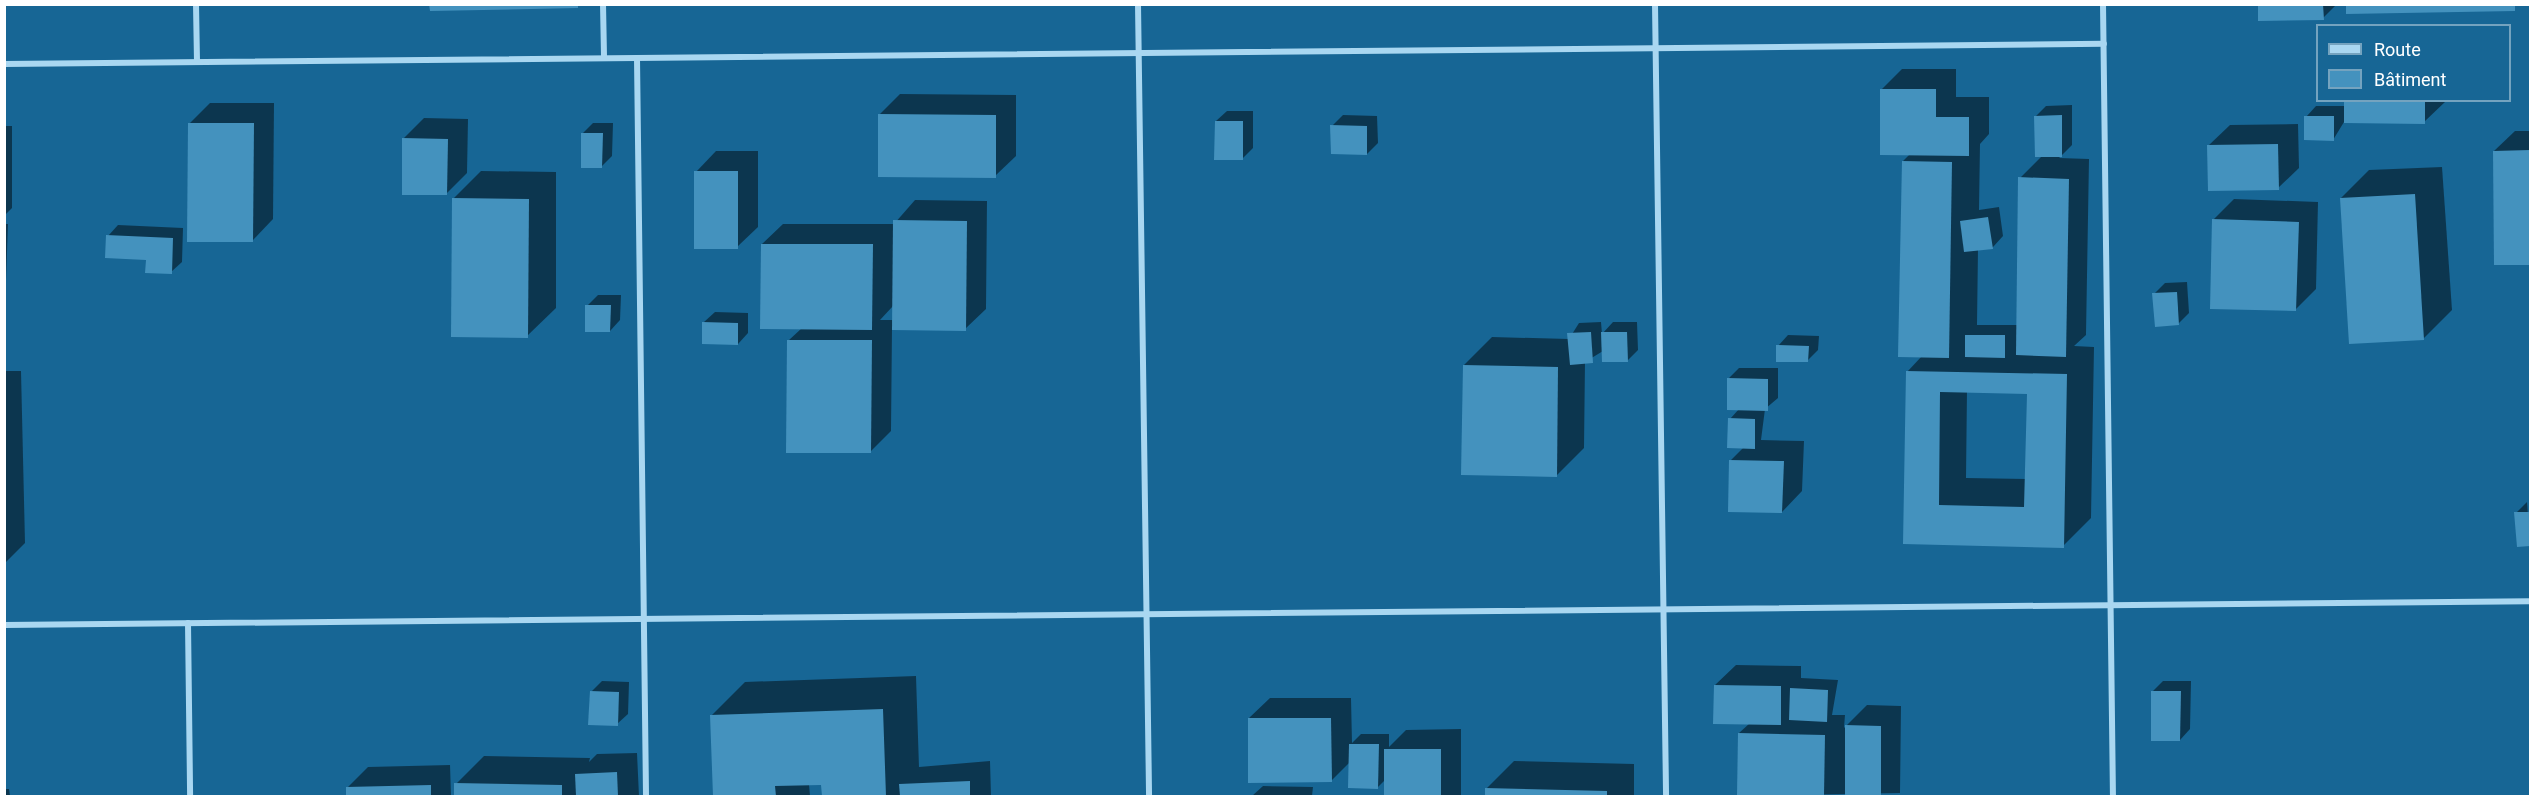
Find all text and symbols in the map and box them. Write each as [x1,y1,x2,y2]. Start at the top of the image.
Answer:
legend [2316,24,2511,102]
text: Route [2374,39,2421,60]
text: Bâtiment [2374,69,2446,90]

